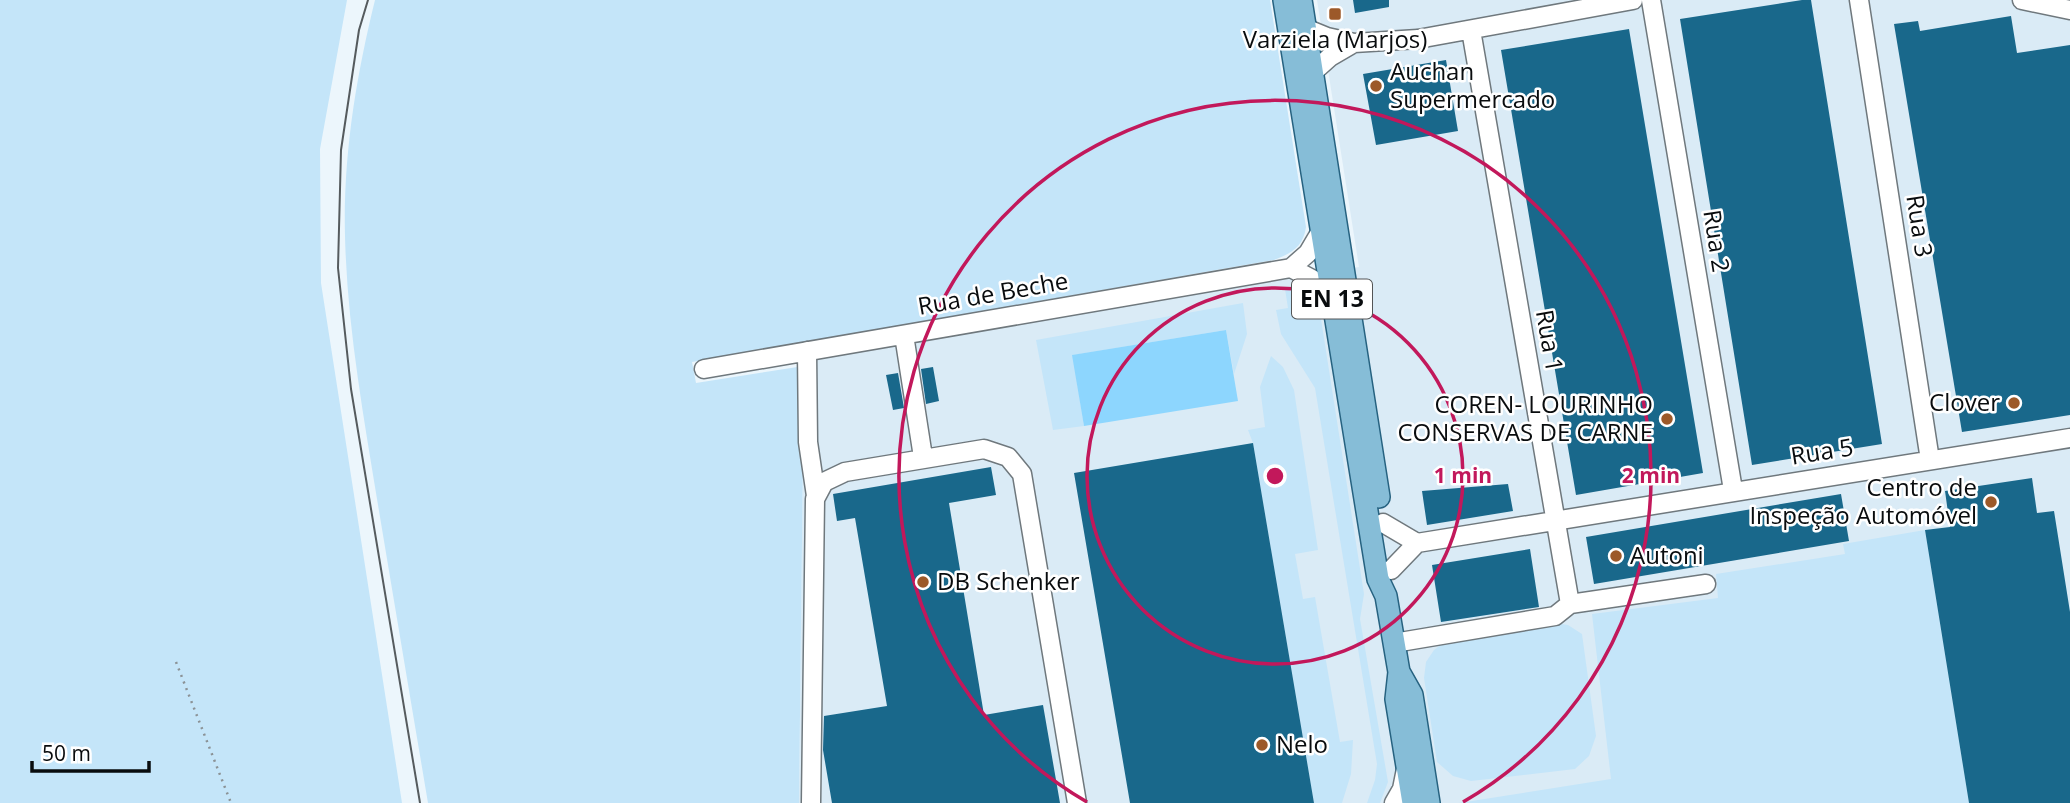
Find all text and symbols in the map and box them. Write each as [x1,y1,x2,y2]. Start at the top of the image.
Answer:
marker: Varziela (Marjos) [1327,6,1343,22]
place label: Varziela (Marjos) [1243,22,1427,55]
place label: Auchan Supermercado [1390,54,1555,115]
marker: Auchan Supermercado [1368,78,1384,94]
street label: Rua 3 [1899,192,1942,259]
street label: Rua 2 [1696,207,1739,274]
street label: Rua de Beche [915,263,1071,322]
road number: EN 13 [1292,280,1372,318]
street label: Rua 1 [1529,307,1572,375]
place label: Clover [1929,385,2000,418]
place label: COREN- LOURINHO CONSERVAS DE CARNE [1397,387,1653,448]
marker: Clover [2006,395,2022,411]
marker: COREN- LOURINHO CONSERVAS DE CARNE [1659,411,1675,427]
street label: Rua 5 [1788,429,1855,472]
text: 1 min [1434,461,1492,489]
text: 2 min [1622,461,1680,489]
centre of rings [1263,464,1287,488]
place label: Centro de Inspeção Automóvel [1749,470,1977,531]
marker: Centro de Inspeção Automóvel [1983,494,1999,510]
place label: Autoni [1630,538,1704,571]
marker: Autoni [1608,548,1624,564]
place label: DB Schenker [937,564,1080,597]
marker: DB Schenker [915,574,931,590]
place label: Nelo [1276,727,1328,760]
scale bar [32,730,149,774]
marker: Nelo [1254,737,1270,753]
text: 50 m [42,739,91,767]

